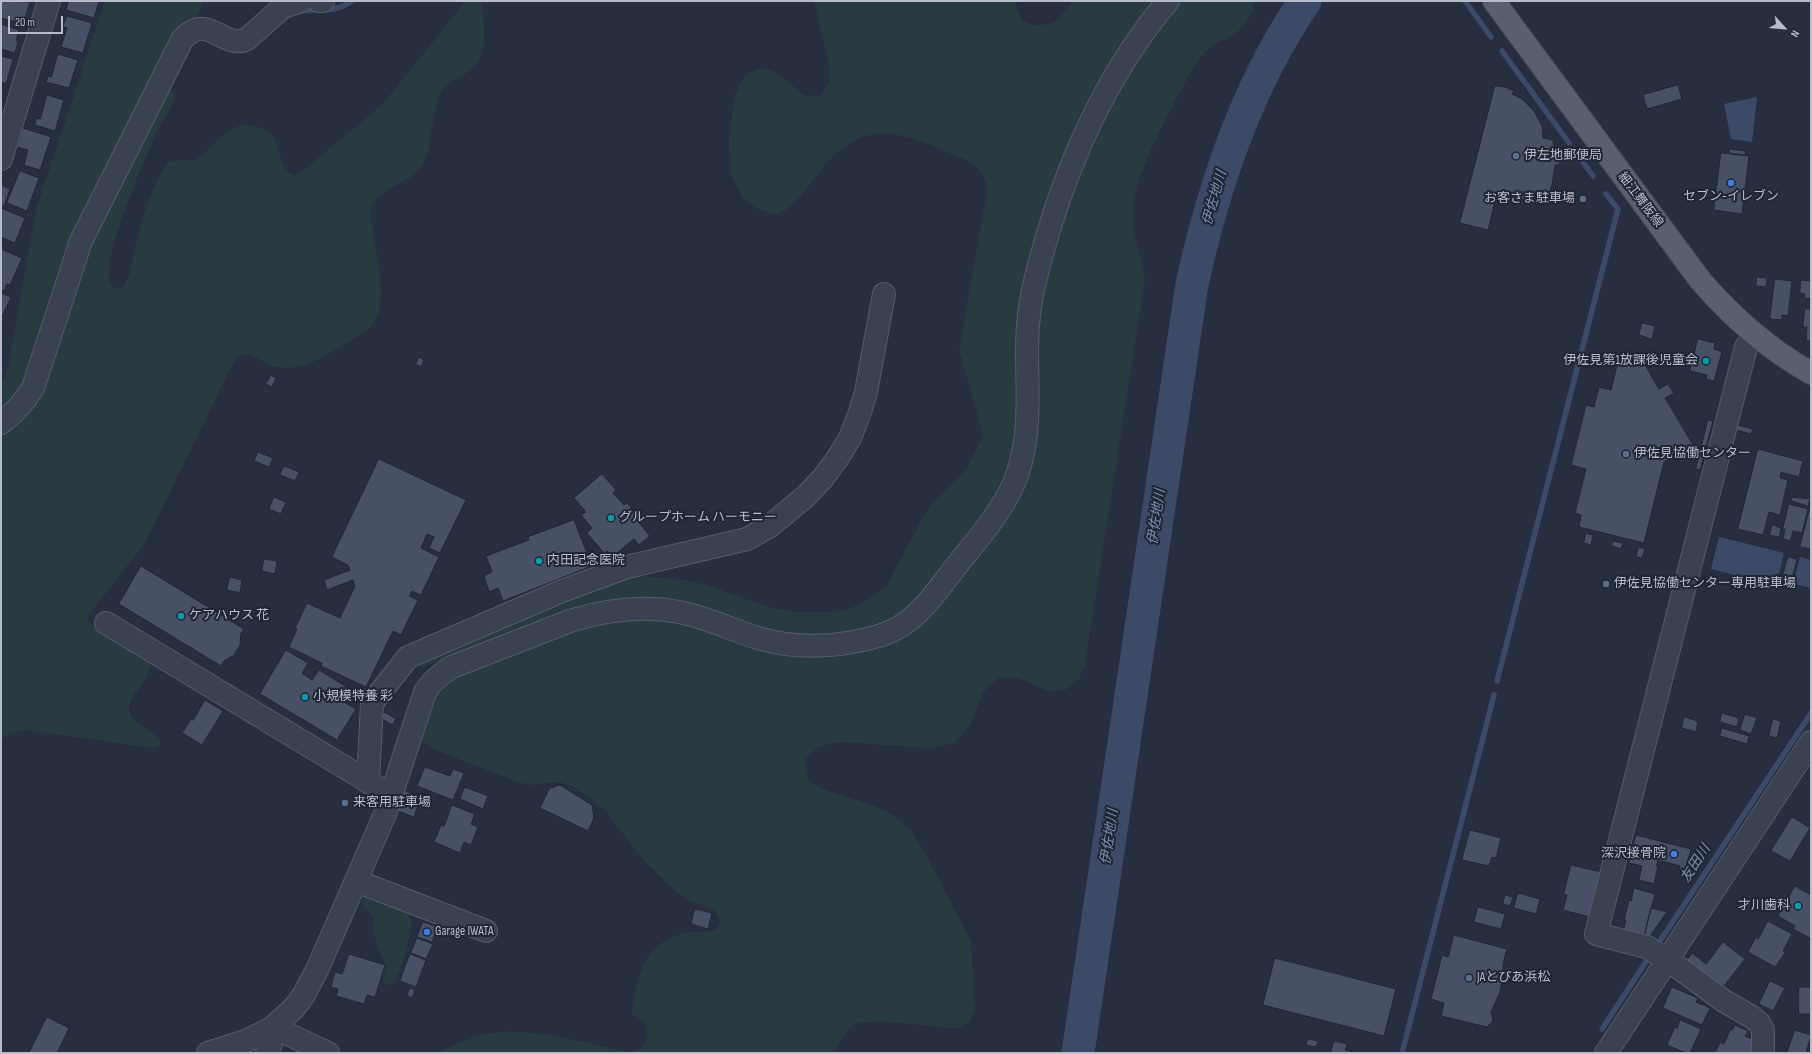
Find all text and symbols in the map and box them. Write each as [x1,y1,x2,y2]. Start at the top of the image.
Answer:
scale bar [10,8,65,34]
north arrow [1764,8,1804,48]
text: 20 m [15,15,35,30]
text: N [1788,28,1802,39]
place label: 伊左地郵便局 [1524,148,1602,164]
marker: 伊左地郵便局 [1511,151,1521,161]
water label: 伊佐地川 [1199,169,1231,227]
street label: 細江舞阪線 [1614,169,1666,231]
marker: セブン-イレブン [1726,178,1736,188]
place label: セブン-イレブン [1683,189,1779,205]
place label: お客さま駐車場 [1484,191,1575,207]
marker: お客さま駐車場 [1578,194,1588,204]
place label: 伊佐見第1放課後児童会 [1563,353,1698,369]
marker: 伊佐見第1放課後児童会 [1701,356,1711,366]
place label: 伊佐見協働センター [1634,446,1751,462]
marker: 伊佐見協働センター [1621,449,1631,459]
water label: 伊佐地川 [1145,488,1169,546]
place label: グループホーム ハーモニー [619,510,777,526]
marker: グループホーム ハーモニー [606,513,616,523]
place label: 内田記念医院 [547,553,625,569]
marker: 内田記念医院 [534,556,544,566]
place label: 伊佐見協働センター専用駐車場 [1614,576,1796,592]
marker: 伊佐見協働センター専用駐車場 [1601,579,1611,589]
place label: ケアハウス 花 [189,608,269,624]
marker: ケアハウス 花 [176,611,186,621]
place label: 小規模特養 彩 [313,689,393,705]
marker: 小規模特養 彩 [300,692,310,702]
place label: 来客用駐車場 [353,795,431,811]
marker: 来客用駐車場 [340,798,350,808]
water label: 伊佐地川 [1098,808,1122,866]
water label: 友田川 [1678,842,1714,886]
place label: 深沢接骨院 [1601,846,1666,862]
marker: 深沢接骨院 [1669,849,1679,859]
place label: 才川歯科 [1738,898,1790,914]
marker: 才川歯科 [1793,901,1803,911]
place label: Garage IWATA [435,924,494,940]
marker: Garage IWATA [422,927,432,937]
place label: JAとぴあ浜松 [1477,970,1550,986]
marker: JAとぴあ浜松 [1464,973,1474,983]

